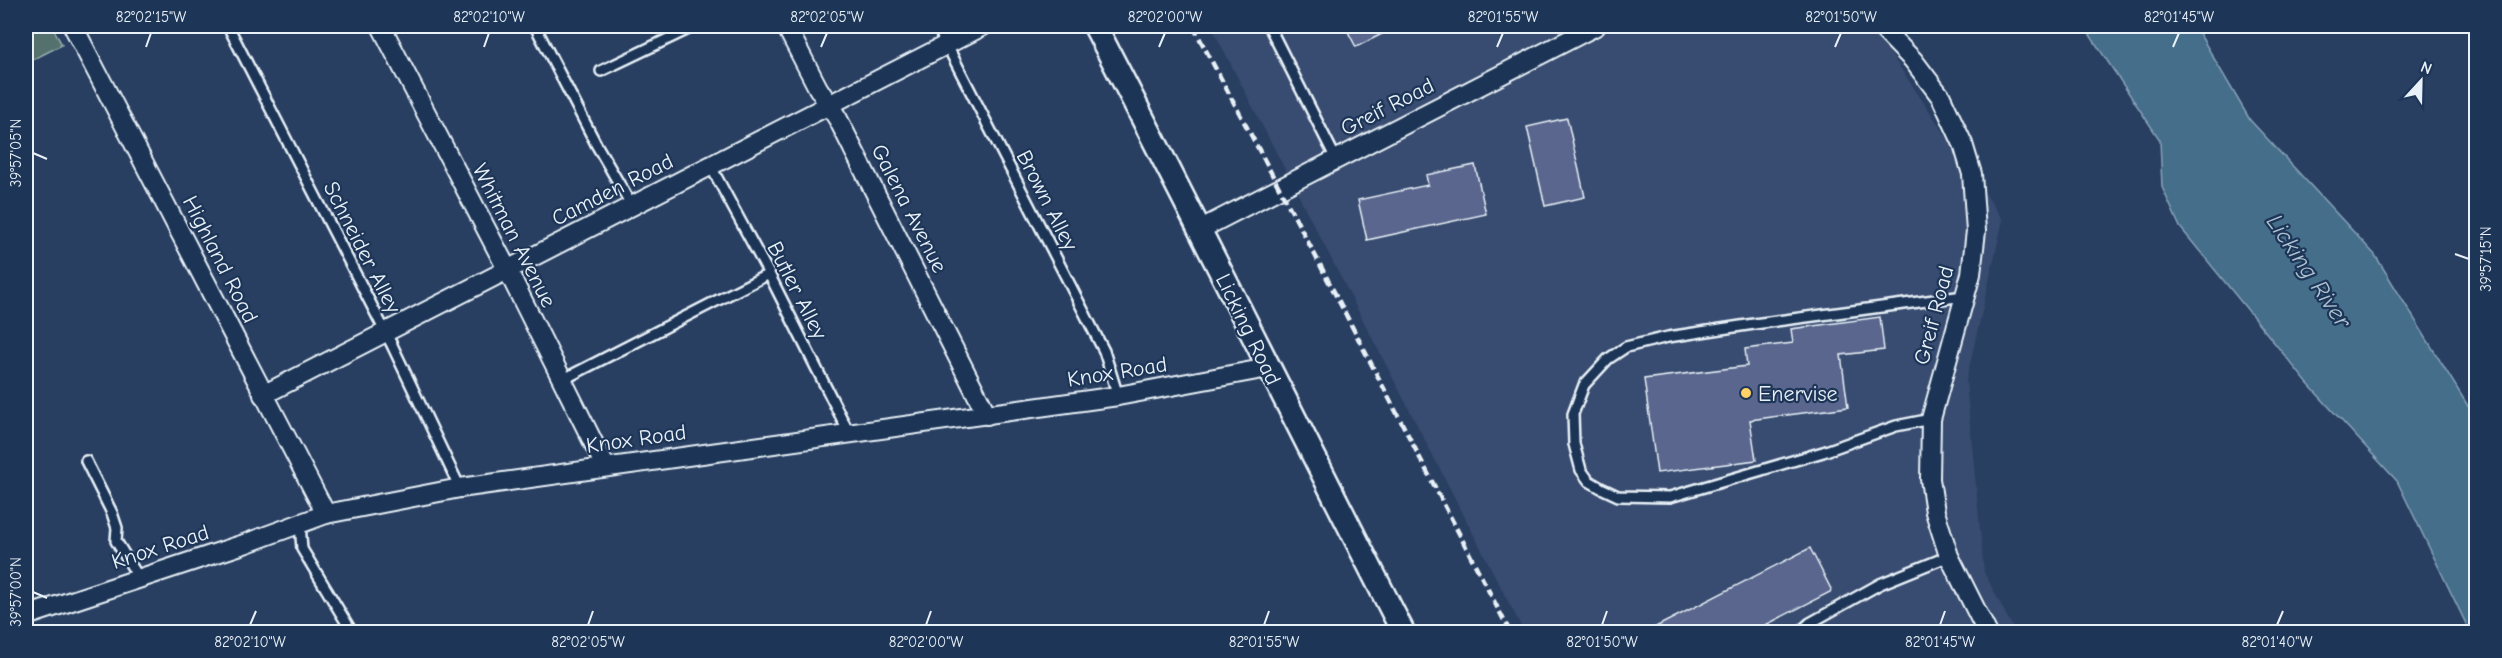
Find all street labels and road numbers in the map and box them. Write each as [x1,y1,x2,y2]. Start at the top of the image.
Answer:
street label: Greif Road [1337,72,1438,141]
street label: Galena Avenue [866,140,953,277]
street label: Brown Alley [1011,146,1084,255]
street label: Camden Road [547,148,677,232]
street label: Whitman Avenue [467,159,562,312]
street label: Schneider Alley [318,177,407,318]
street label: Highland Road [177,192,263,327]
street label: Butler Alley [761,237,833,344]
street label: Greif Road [1908,263,1960,367]
street label: Licking Road [1210,269,1286,389]
street label: Knox Road [1065,351,1169,393]
street label: Knox Road [584,419,688,459]
street label: Knox Road [108,519,212,575]

